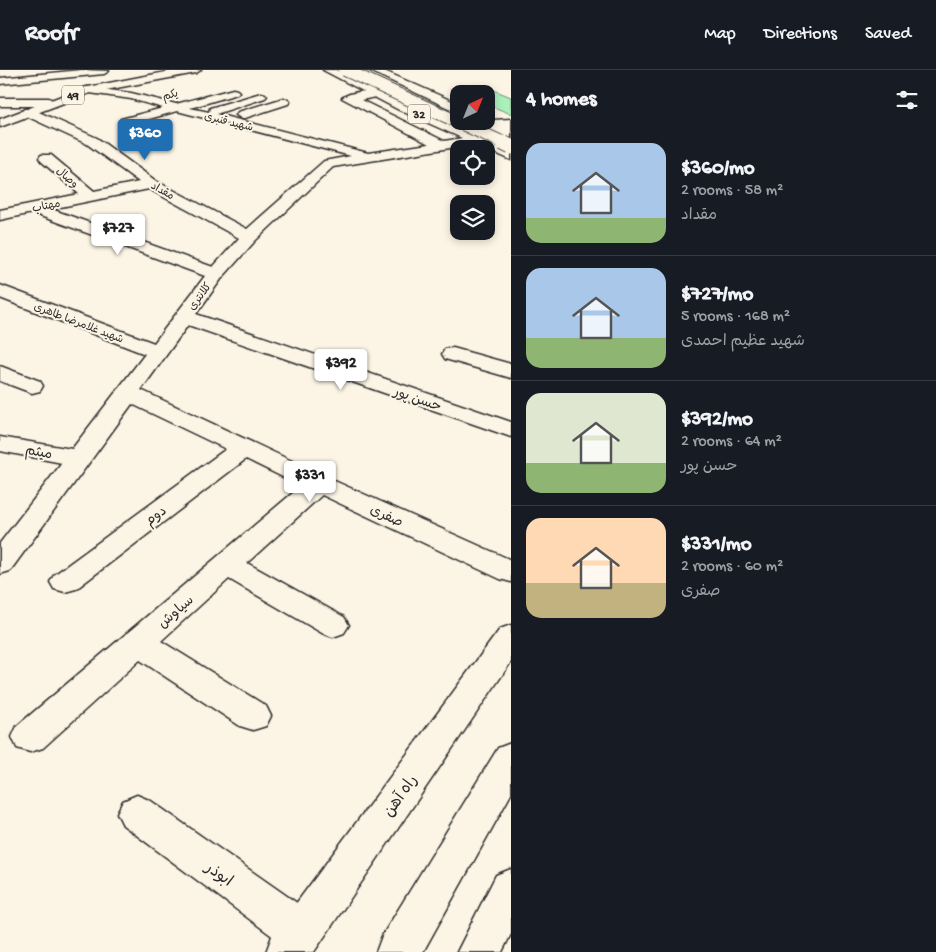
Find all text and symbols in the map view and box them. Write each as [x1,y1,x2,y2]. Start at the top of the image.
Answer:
text: Roofr [25,20,78,49]
text: Map [704,24,736,45]
text: Directions [764,24,837,45]
text: Saved [865,24,911,45]
north arrow [450,85,495,130]
map controls [450,85,495,240]
road number: 49 [62,86,84,104]
icon: filters [893,86,921,114]
street label: یکم [161,87,180,105]
text: 4 homes [526,88,597,113]
road number: 32 [408,104,430,124]
street label: شهید قنبری [203,110,254,135]
pin: $360 [115,118,175,161]
text: $360 [129,125,161,144]
button: locate [450,140,495,185]
text: $360/mo [681,157,755,182]
icon: home [566,163,626,223]
street label: وصال [53,165,81,192]
street label: مقداد [148,180,176,203]
text: 2 rooms · 58 m² [681,182,783,201]
button: layers [450,195,495,240]
street label: مهتاب [31,197,62,216]
text: مقداد [681,207,717,226]
pin: $727 [88,214,148,256]
text: $727 [102,220,134,239]
street label: کلانتری [186,280,215,313]
text: $727/mo [681,283,753,308]
icon: home [566,288,626,348]
street label: شهید غلامرضا طاهری [32,300,125,347]
text: 5 rooms · 168 m² [681,308,790,327]
text: شهید عظیم احمدی [681,333,805,352]
pin: $392 [311,348,371,391]
text: $392 [325,355,357,374]
street label: حسن پور [390,384,443,416]
text: $392/mo [681,408,753,433]
icon: home [566,413,626,473]
text: 2 rooms · 64 m² [681,433,782,452]
street label: میثم [24,443,53,464]
text: حسن پور [681,458,738,477]
pin: $331 [280,460,340,503]
text: $331 [295,467,325,486]
street label: صفری [367,502,405,532]
street label: دوم [142,503,171,531]
text: $331/mo [681,533,752,558]
icon: home [566,538,626,598]
text: 2 rooms · 60 m² [681,558,783,577]
text: صفری [681,583,720,602]
street label: سیاوش [155,593,198,633]
street label: راه آهن [380,772,423,822]
street label: ابوذر [199,858,236,892]

